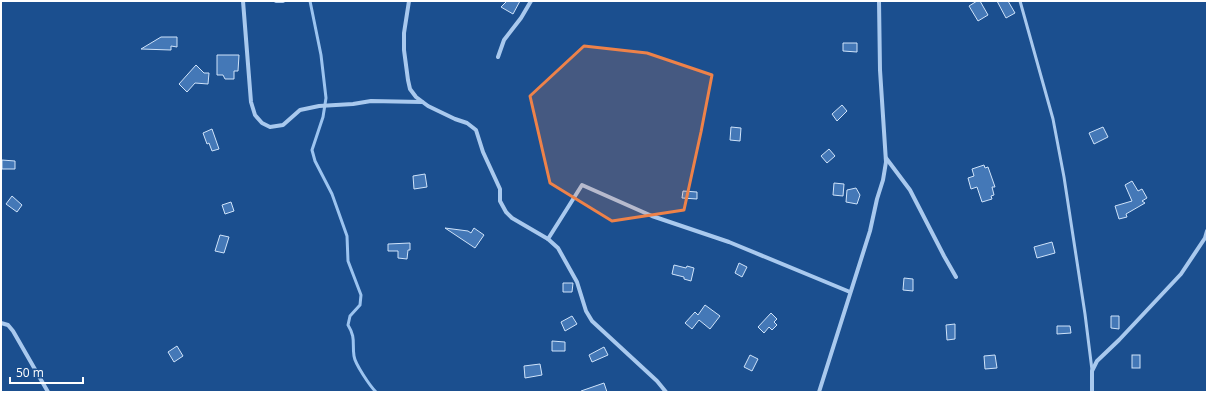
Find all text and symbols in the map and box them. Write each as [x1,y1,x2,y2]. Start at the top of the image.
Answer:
scale bar [10,359,83,385]
text: 50 m [16,364,44,381]

